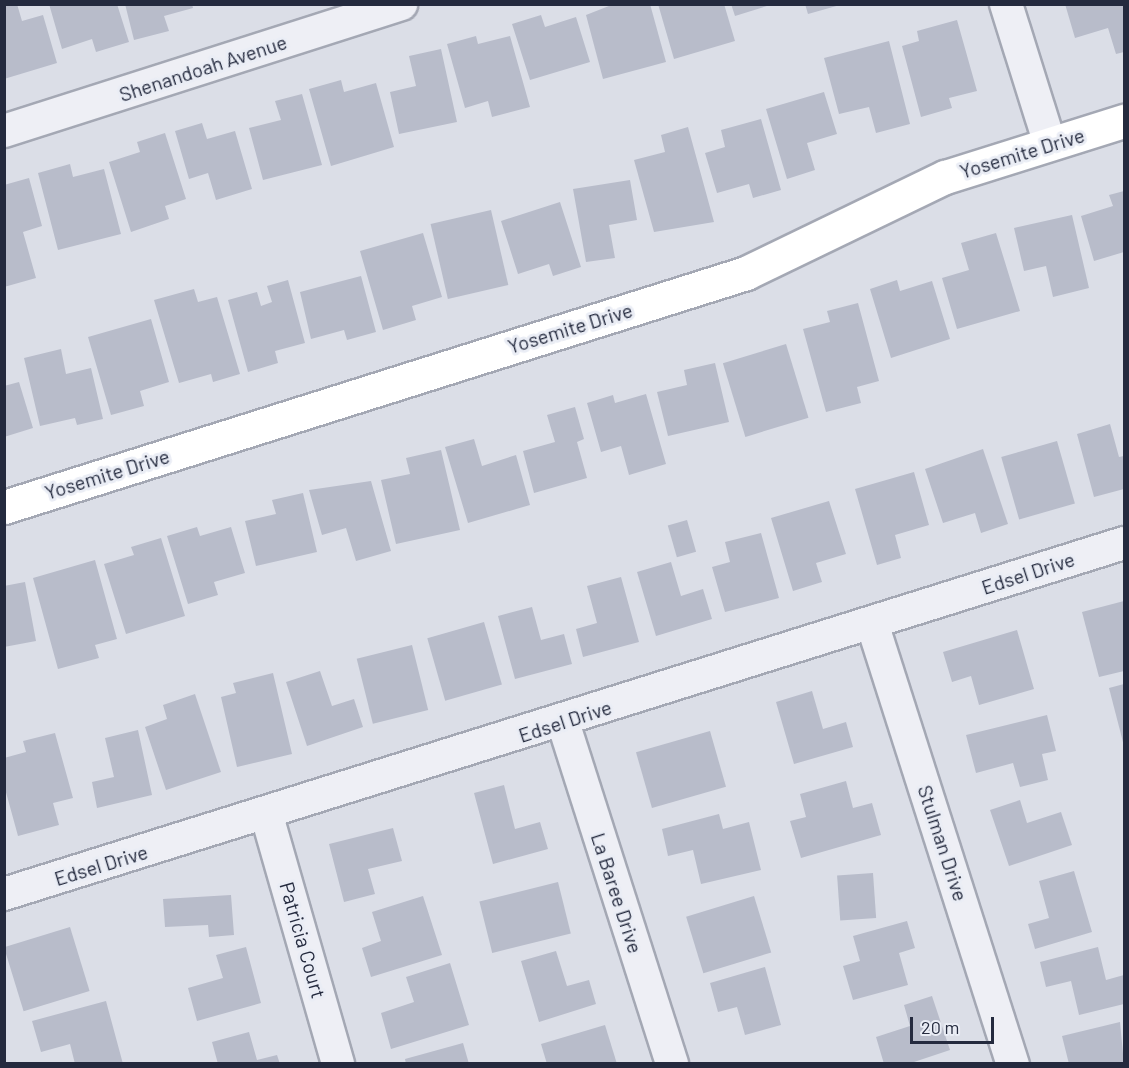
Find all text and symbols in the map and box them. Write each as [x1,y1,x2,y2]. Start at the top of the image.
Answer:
street label: Shenandoah Avenue [116,30,290,106]
street label: Yosemite Drive [957,123,1087,183]
street label: Yosemite Drive [505,298,635,358]
street label: Yosemite Drive [42,444,172,504]
street label: Edsel Drive [978,547,1078,599]
street label: Edsel Drive [515,695,615,747]
street label: Stulman Drive [913,782,973,904]
street label: La Baree Drive [586,830,648,956]
street label: Edsel Drive [51,839,151,891]
street label: Patricia Court [275,879,331,1001]
scale bar [913,1005,997,1043]
text: 20 m [921,1016,959,1038]

